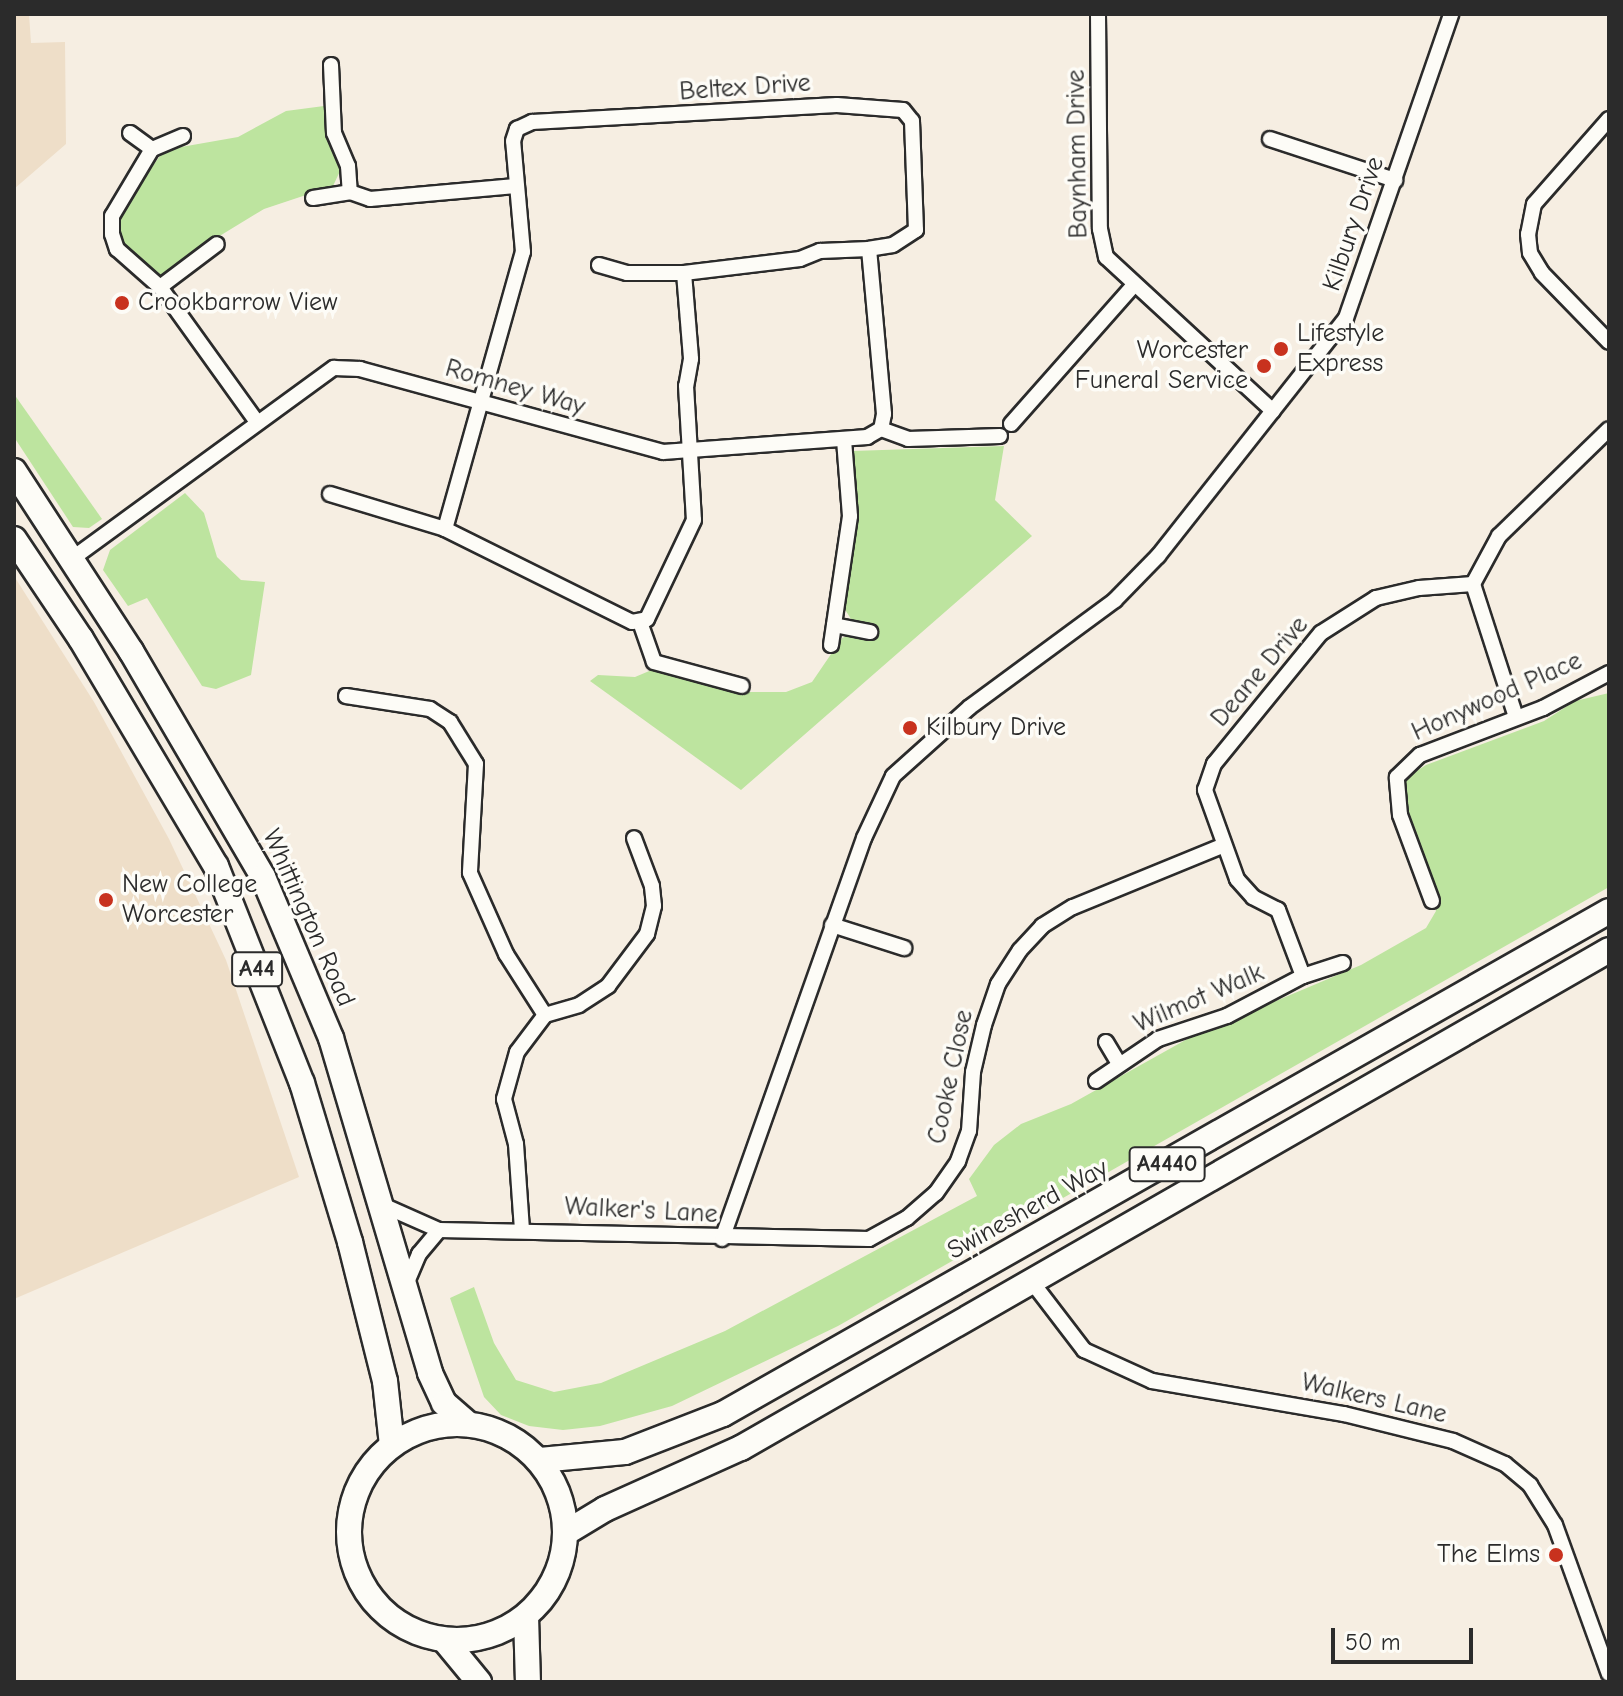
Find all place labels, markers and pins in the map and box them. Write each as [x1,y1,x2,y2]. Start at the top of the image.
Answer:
place label: Crookbarrow View [138,287,338,319]
marker: Crookbarrow View [113,294,131,312]
place label: Lifestyle Express [1297,318,1384,380]
place label: Worcester Funeral Service [1075,335,1248,396]
marker: Lifestyle Express [1272,340,1290,358]
marker: Worcester Funeral Service [1255,357,1273,375]
place label: Kilbury Drive [926,712,1066,744]
marker: Kilbury Drive [901,719,919,737]
place label: New College Worcester [122,869,257,930]
marker: New College Worcester [97,891,115,909]
place label: The Elms [1437,1539,1540,1571]
marker: The Elms [1547,1546,1565,1564]

